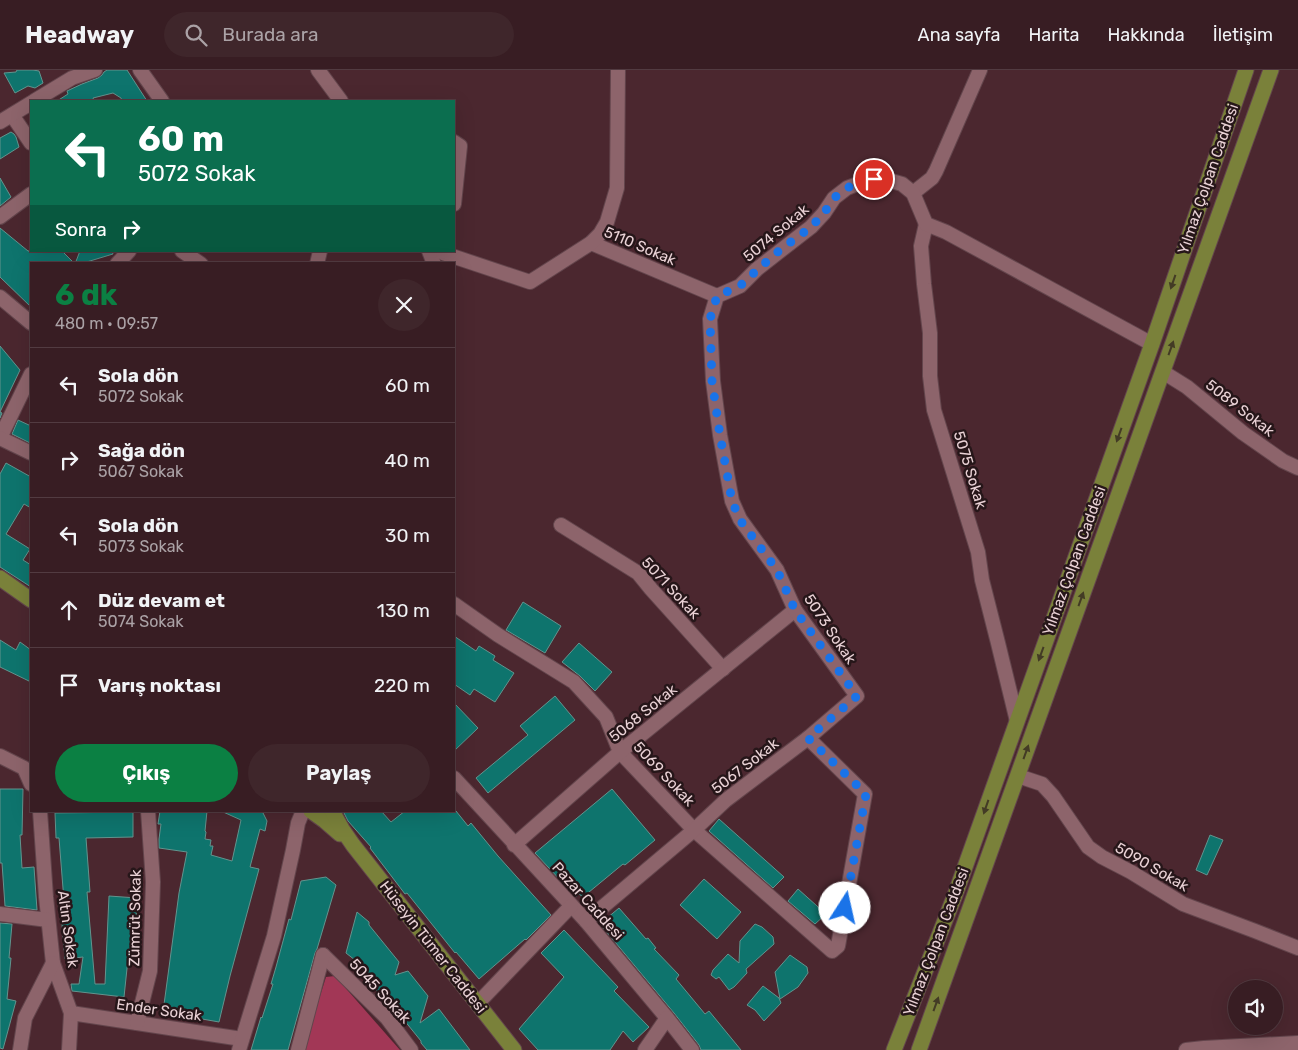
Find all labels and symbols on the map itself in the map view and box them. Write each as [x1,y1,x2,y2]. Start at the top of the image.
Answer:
street label: Yılmaz Çolpan Caddesi [1174,102,1242,256]
pin [853,158,895,200]
street label: 5074 Sokak [740,200,813,266]
street label: 5110 Sokak [601,223,679,269]
one-way arrow [1169,274,1176,289]
one-way arrow [1168,340,1176,355]
street label: 5089 Sokak [1202,376,1278,441]
one-way arrow [1115,428,1123,443]
street label: 5075 Sokak [950,429,990,511]
street label: Yılmaz Çolpan Caddesi [1039,484,1109,638]
street label: 5071 Sokak [638,553,704,623]
street label: 5073 Sokak [800,591,860,668]
one-way arrow [1078,592,1085,607]
one-way arrow [1037,646,1044,661]
street label: 5068 Sokak [605,680,681,746]
street label: 5067 Sokak [708,734,782,798]
street label: 5069 Sokak [630,738,699,810]
one-way arrow [1023,745,1030,760]
one-way arrow [982,800,990,815]
street label: 5090 Sokak [1112,839,1192,895]
street label: Pazar Caddesi [548,858,628,944]
street label: Yılmaz Çolpan Caddesi [899,865,973,1019]
street label: Zümrüt Sokak [125,869,145,967]
street label: Hüseyin Tümer Caddesi [376,877,490,1017]
position arrow [818,881,870,933]
street label: Altın Sokak [54,889,82,969]
street label: 5045 Sokak [345,955,415,1027]
street label: Ender Sokak [115,995,203,1025]
one-way arrow [932,996,940,1011]

